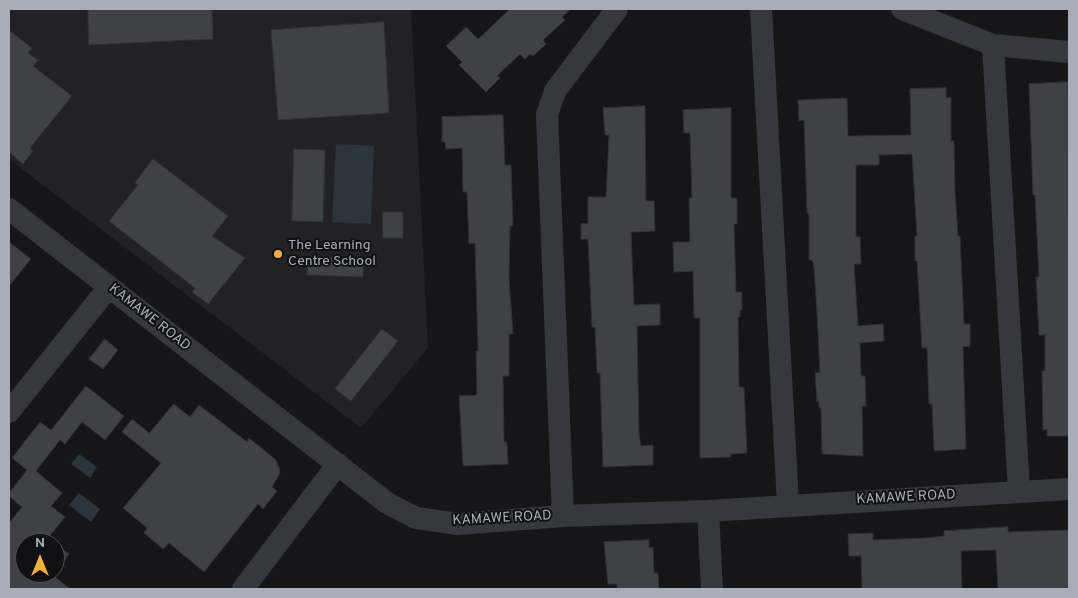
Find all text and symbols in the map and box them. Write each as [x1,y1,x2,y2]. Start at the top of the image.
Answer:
place label: The Learning Centre School [288,238,376,270]
marker: The Learning Centre School [272,248,284,260]
street label: KAMAWE ROAD [105,281,193,355]
street label: KAMAWE ROAD [856,487,956,509]
street label: KAMAWE ROAD [452,508,552,530]
north arrow [15,533,65,583]
text: N [35,535,45,552]

